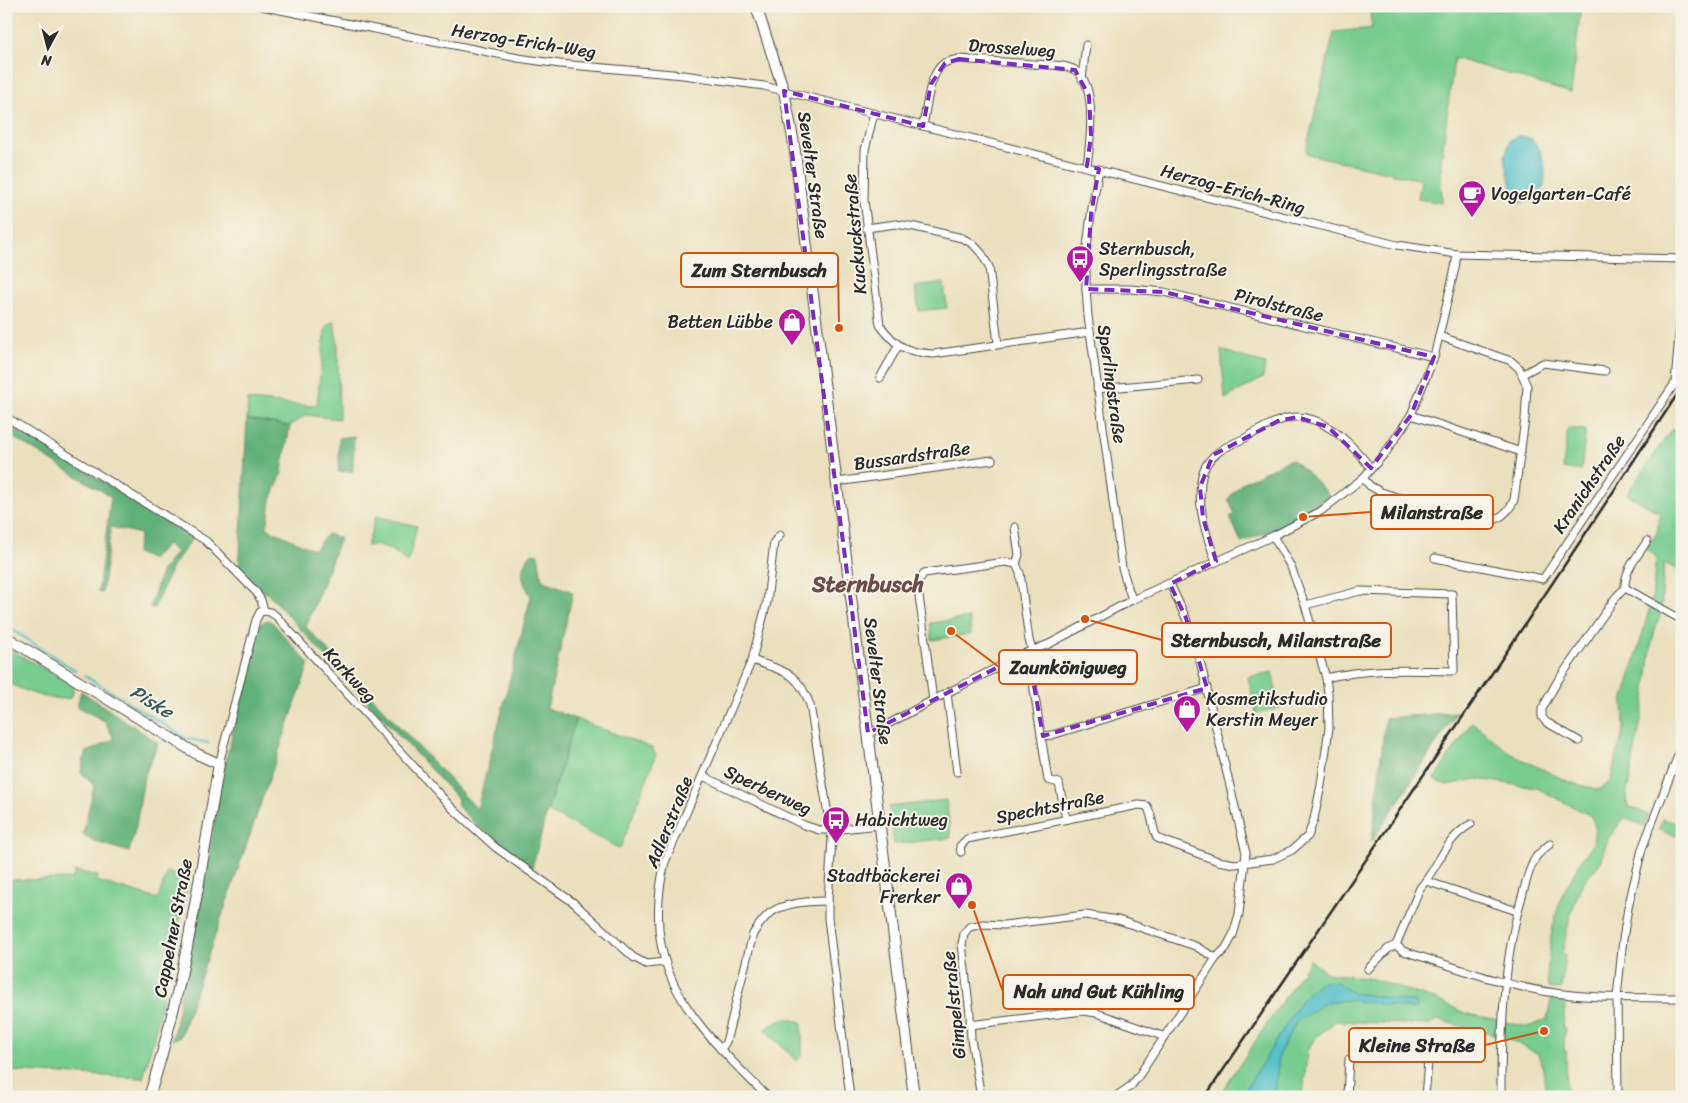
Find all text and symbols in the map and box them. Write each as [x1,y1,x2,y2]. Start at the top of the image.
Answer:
street label: Herzog-Erich-Weg [449,14,599,68]
north arrow [22,22,72,72]
street label: Drosselweg [967,29,1057,67]
text: N [40,47,54,74]
street label: Sevelter Straße [788,109,838,241]
street label: Herzog-Erich-Ring [1157,154,1309,224]
street label: Kuckuckstraße [834,172,876,296]
place label: Vogelgarten-Café [1491,178,1631,210]
cafe icon: Vogelgarten-Café [1457,179,1487,218]
place label: Sternbusch, Sperlingsstraße [1099,233,1227,286]
bus stop icon: Sternbusch, Sperlingsstraße [1065,244,1095,283]
callout: Zum Sternbusch [681,253,838,287]
text: Zum Sternbusch [690,254,827,287]
street label: Pirolstraße [1231,278,1327,332]
place label: Betten Lübbe [667,306,773,338]
shop icon: Betten Lübbe [777,307,807,346]
street label: Sperlingstraße [1088,323,1136,445]
street label: Kranichstraße [1544,428,1634,540]
street label: Bussardstraße [852,432,972,480]
callout: Milanstraße [1371,495,1493,529]
text: Milanstraße [1380,496,1483,529]
district label: Sternbusch [811,565,925,604]
street label: Sevelter Straße [854,615,902,747]
callout: Sternbusch, Milanstraße [1162,623,1391,657]
text: Sternbusch, Milanstraße [1170,624,1381,657]
street label: Karkweg [315,639,385,711]
callout: Zaunkönigweg [999,650,1137,684]
text: Zaunkönigweg [1008,651,1127,684]
water label: Piske [124,676,182,728]
place label: Kosmetikstudio Kerstin Meyer [1206,683,1328,736]
shop icon: Kosmetikstudio Kerstin Meyer [1172,694,1202,733]
street label: Sperberweg [719,756,817,824]
street label: Adlerstraße [636,771,702,874]
street label: Spechtstraße [993,781,1107,833]
place label: Habichtweg [855,804,948,836]
bus stop icon: Habichtweg [821,805,851,844]
street label: Cappelner Straße [144,856,202,1000]
place label: Stadtbäckerei Frerker [827,860,942,913]
shop icon: Stadtbäckerei Frerker [944,871,974,910]
street label: Gimpelstraße [932,950,976,1060]
callout: Nah und Gut Kühling [1003,975,1194,1009]
text: Nah und Gut Kühling [1013,975,1185,1008]
callout: Kleine Straße [1349,1028,1485,1062]
text: Kleine Straße [1358,1029,1475,1062]

